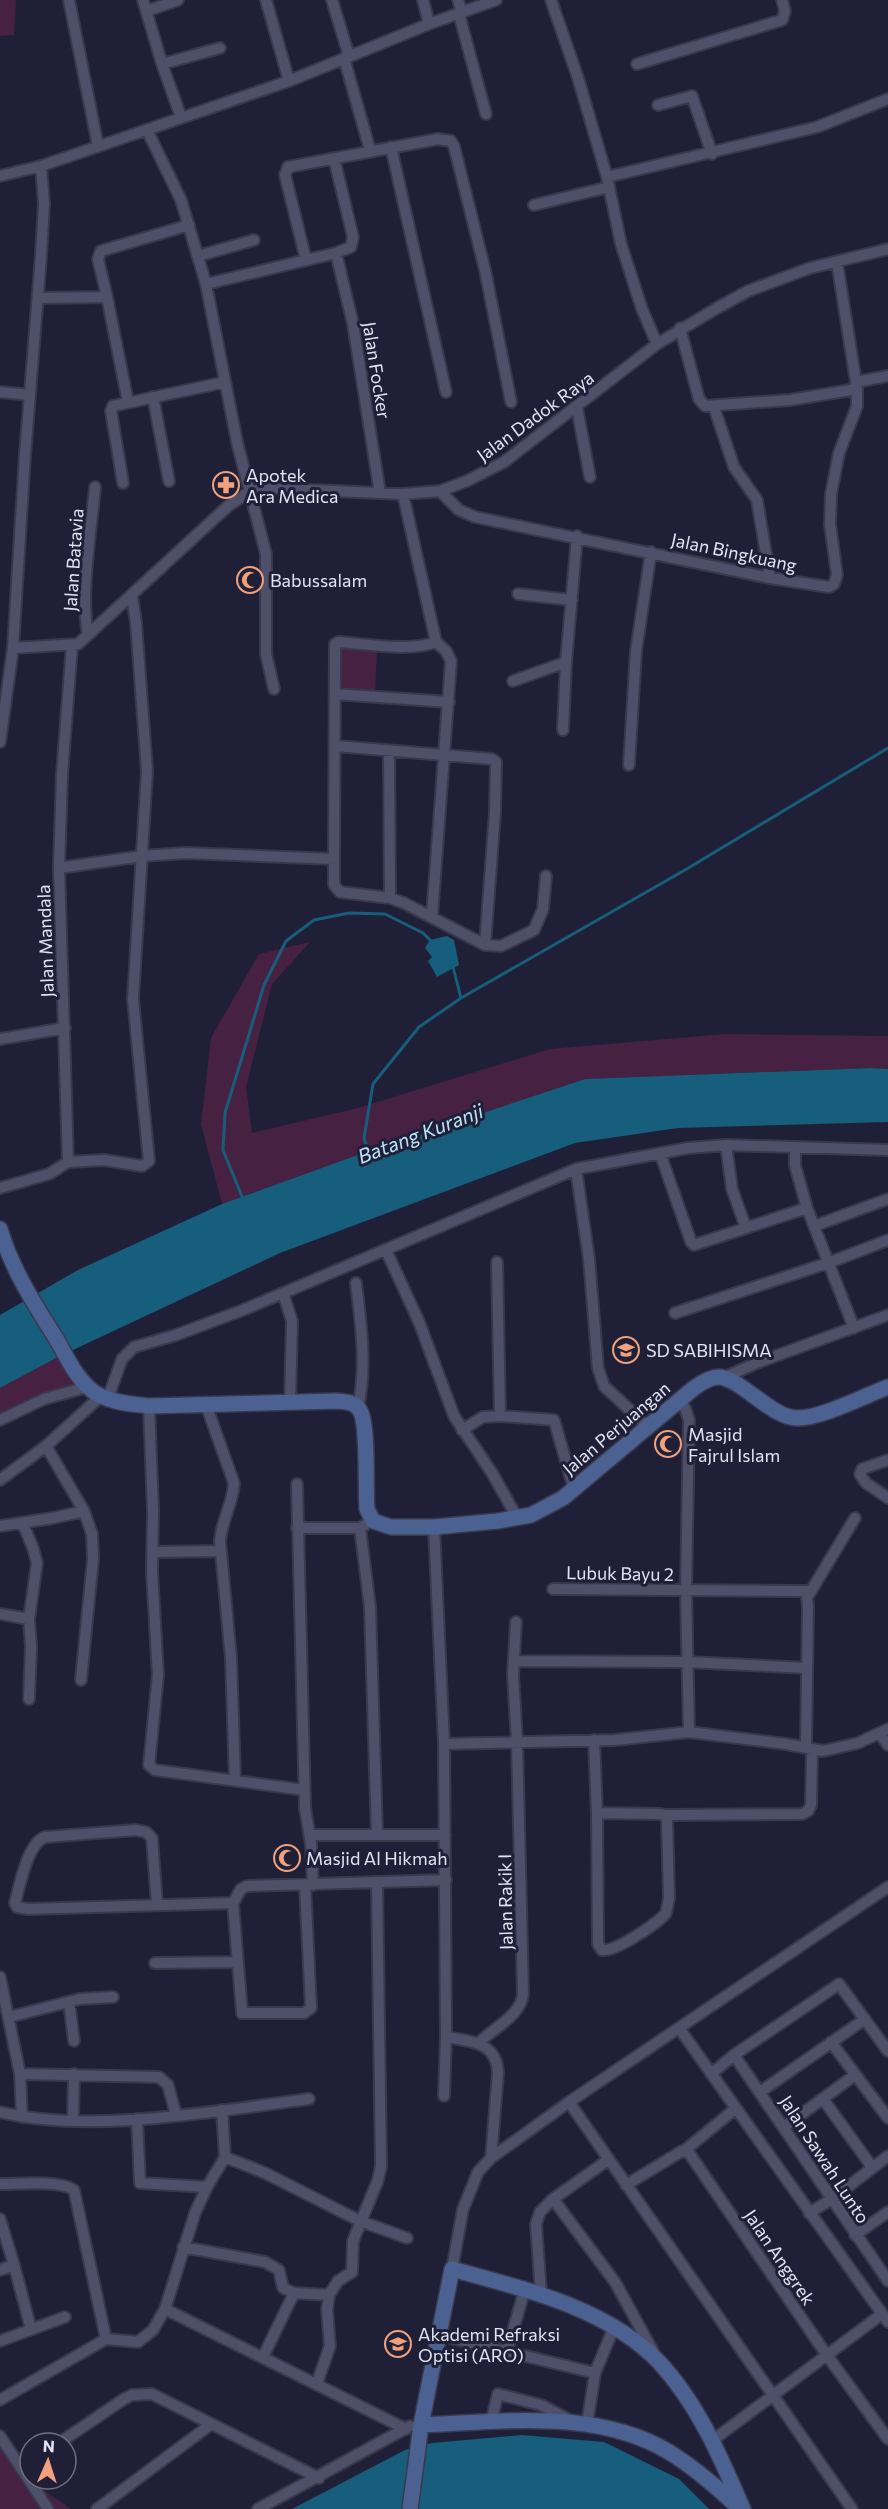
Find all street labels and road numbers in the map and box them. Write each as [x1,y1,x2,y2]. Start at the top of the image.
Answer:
street label: Jalan Focker [358,320,396,420]
street label: Jalan Dadok Raya [472,366,598,466]
street label: Jalan Batavia [58,508,88,612]
street label: Jalan Bingkuang [669,528,799,576]
street label: Jalan Mandala [32,884,58,998]
street label: Jalan Perjuangan [558,1377,674,1479]
street label: Lubuk Bayu 2 [566,1561,674,1585]
street label: Jalan Rakik I [493,1854,517,1950]
street label: Jalan Sawah Lunto [775,2091,875,2227]
street label: Jalan Anggrek [740,2205,820,2309]

